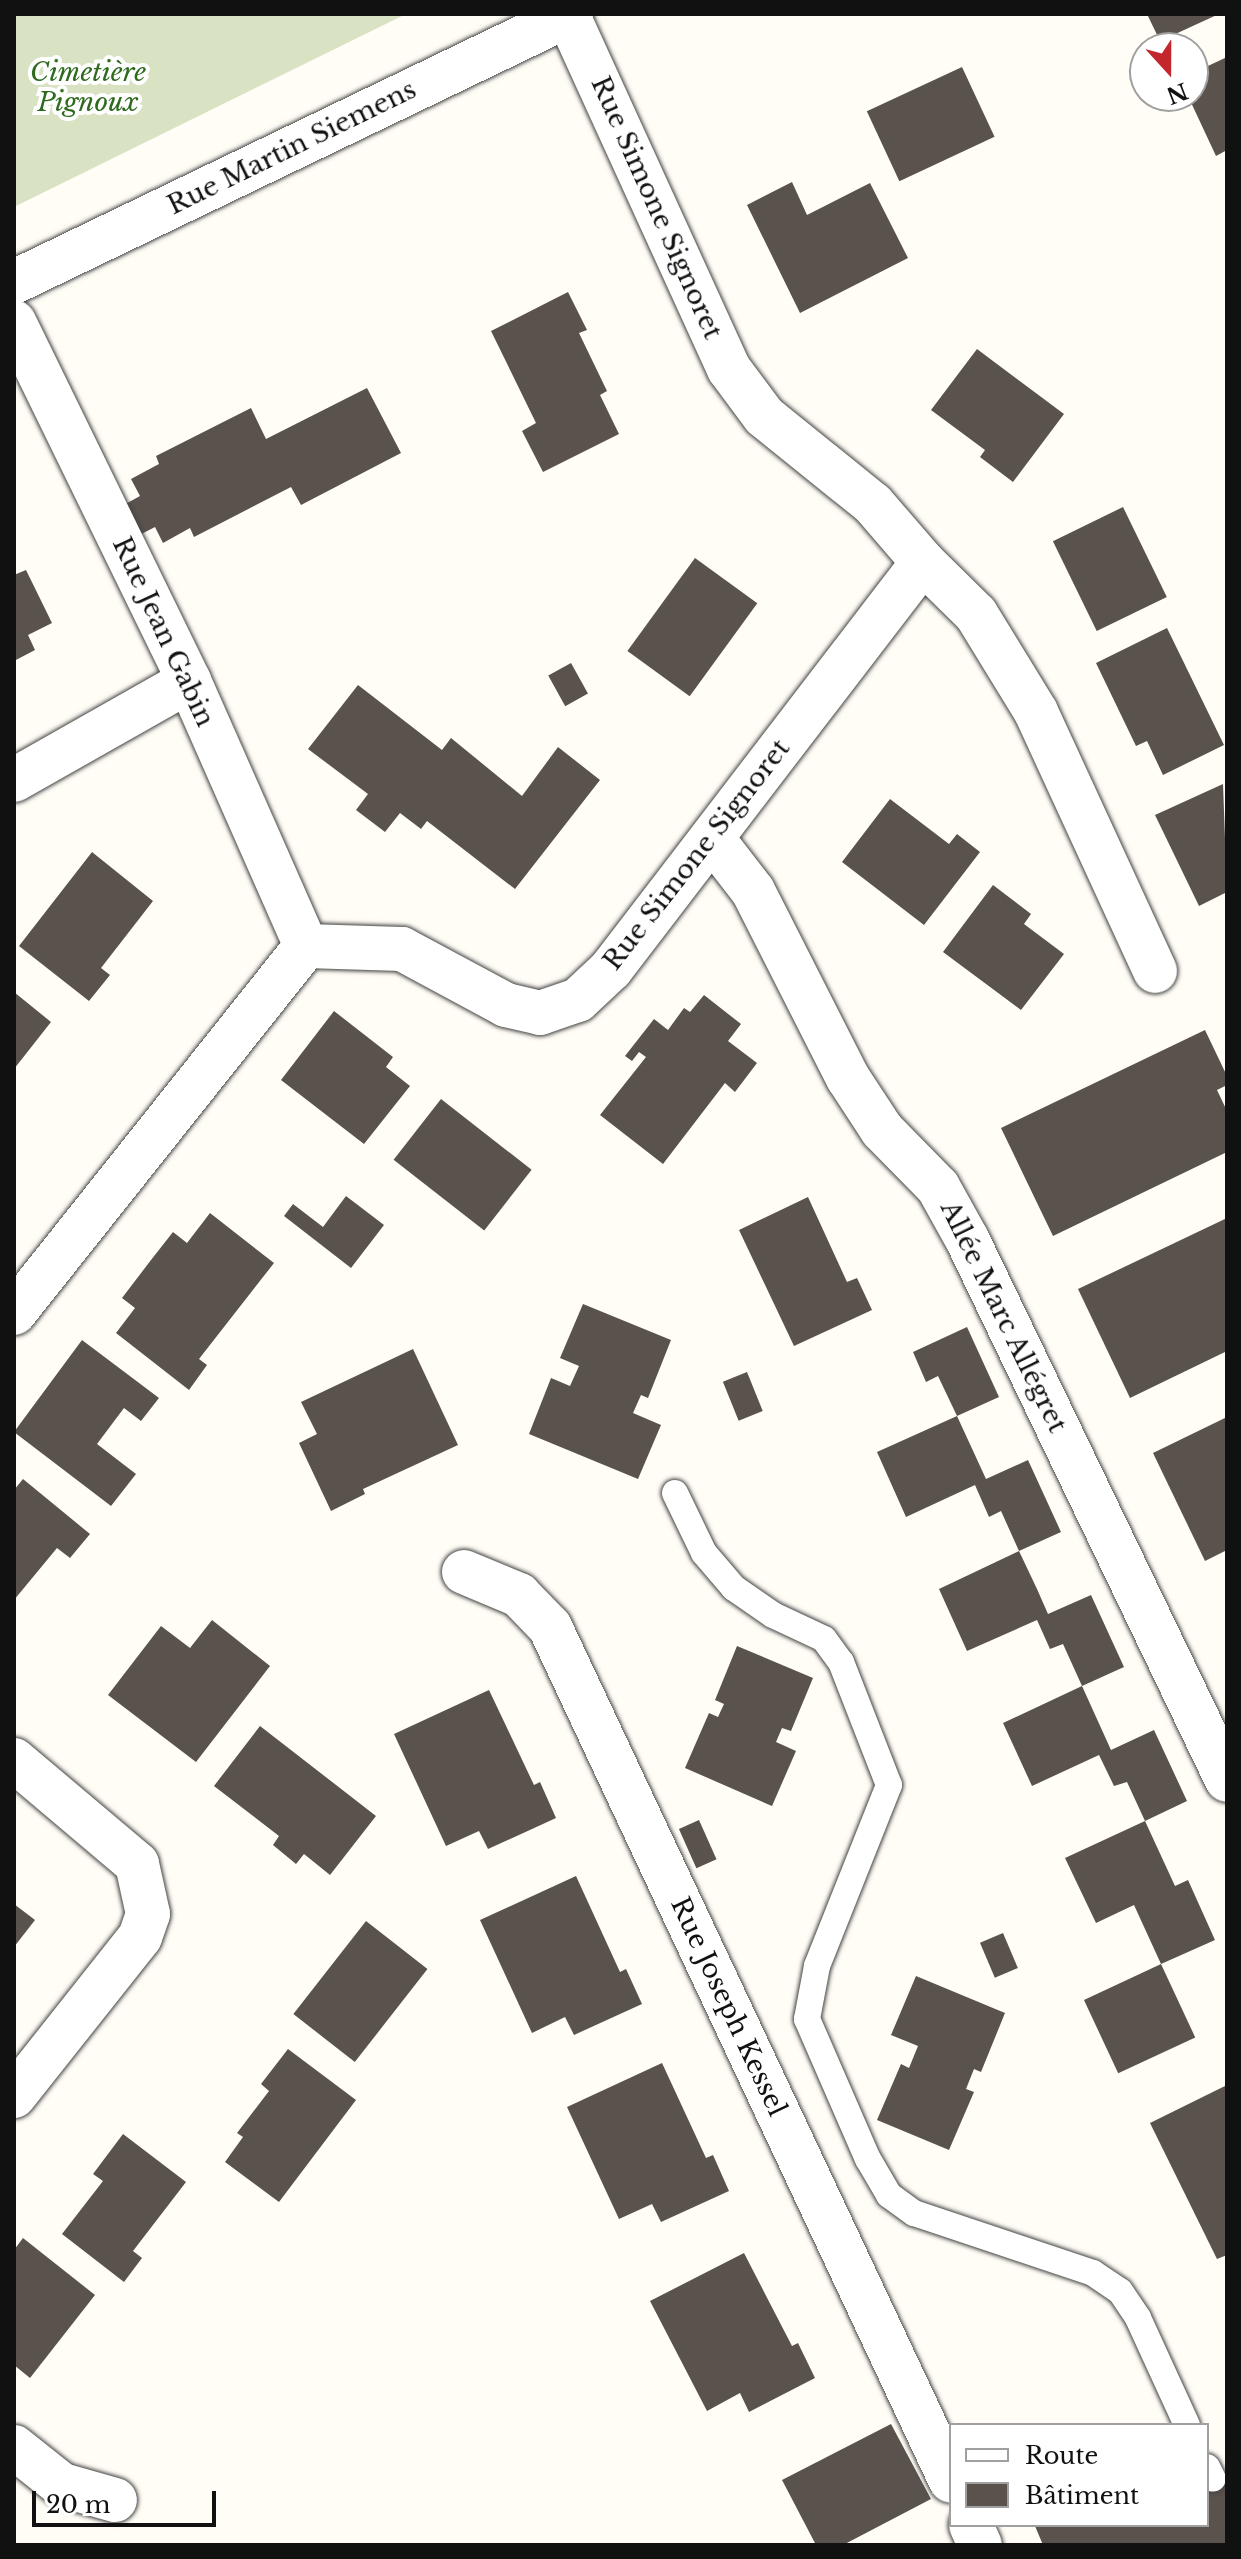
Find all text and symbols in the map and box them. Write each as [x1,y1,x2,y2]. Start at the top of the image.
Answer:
north arrow [1129,32,1209,112]
park label: Cimetière Pignoux [30,57,146,118]
street label: Rue Simone Signoret [584,72,728,344]
street label: Rue Martin Siemens [163,74,421,222]
text: N [1163,77,1192,109]
street label: Rue Jean Gabin [105,532,221,732]
street label: Rue Simone Signoret [597,733,797,977]
street label: Allée Marc Allégret [933,1196,1073,1438]
street label: Rue Joseph Kessel [664,1893,792,2121]
legend [949,2423,1209,2527]
text: Route [1025,2441,1098,2470]
scale bar [36,2475,220,2525]
text: Bâtiment [1025,2481,1139,2510]
text: 20 m [46,2490,111,2519]

